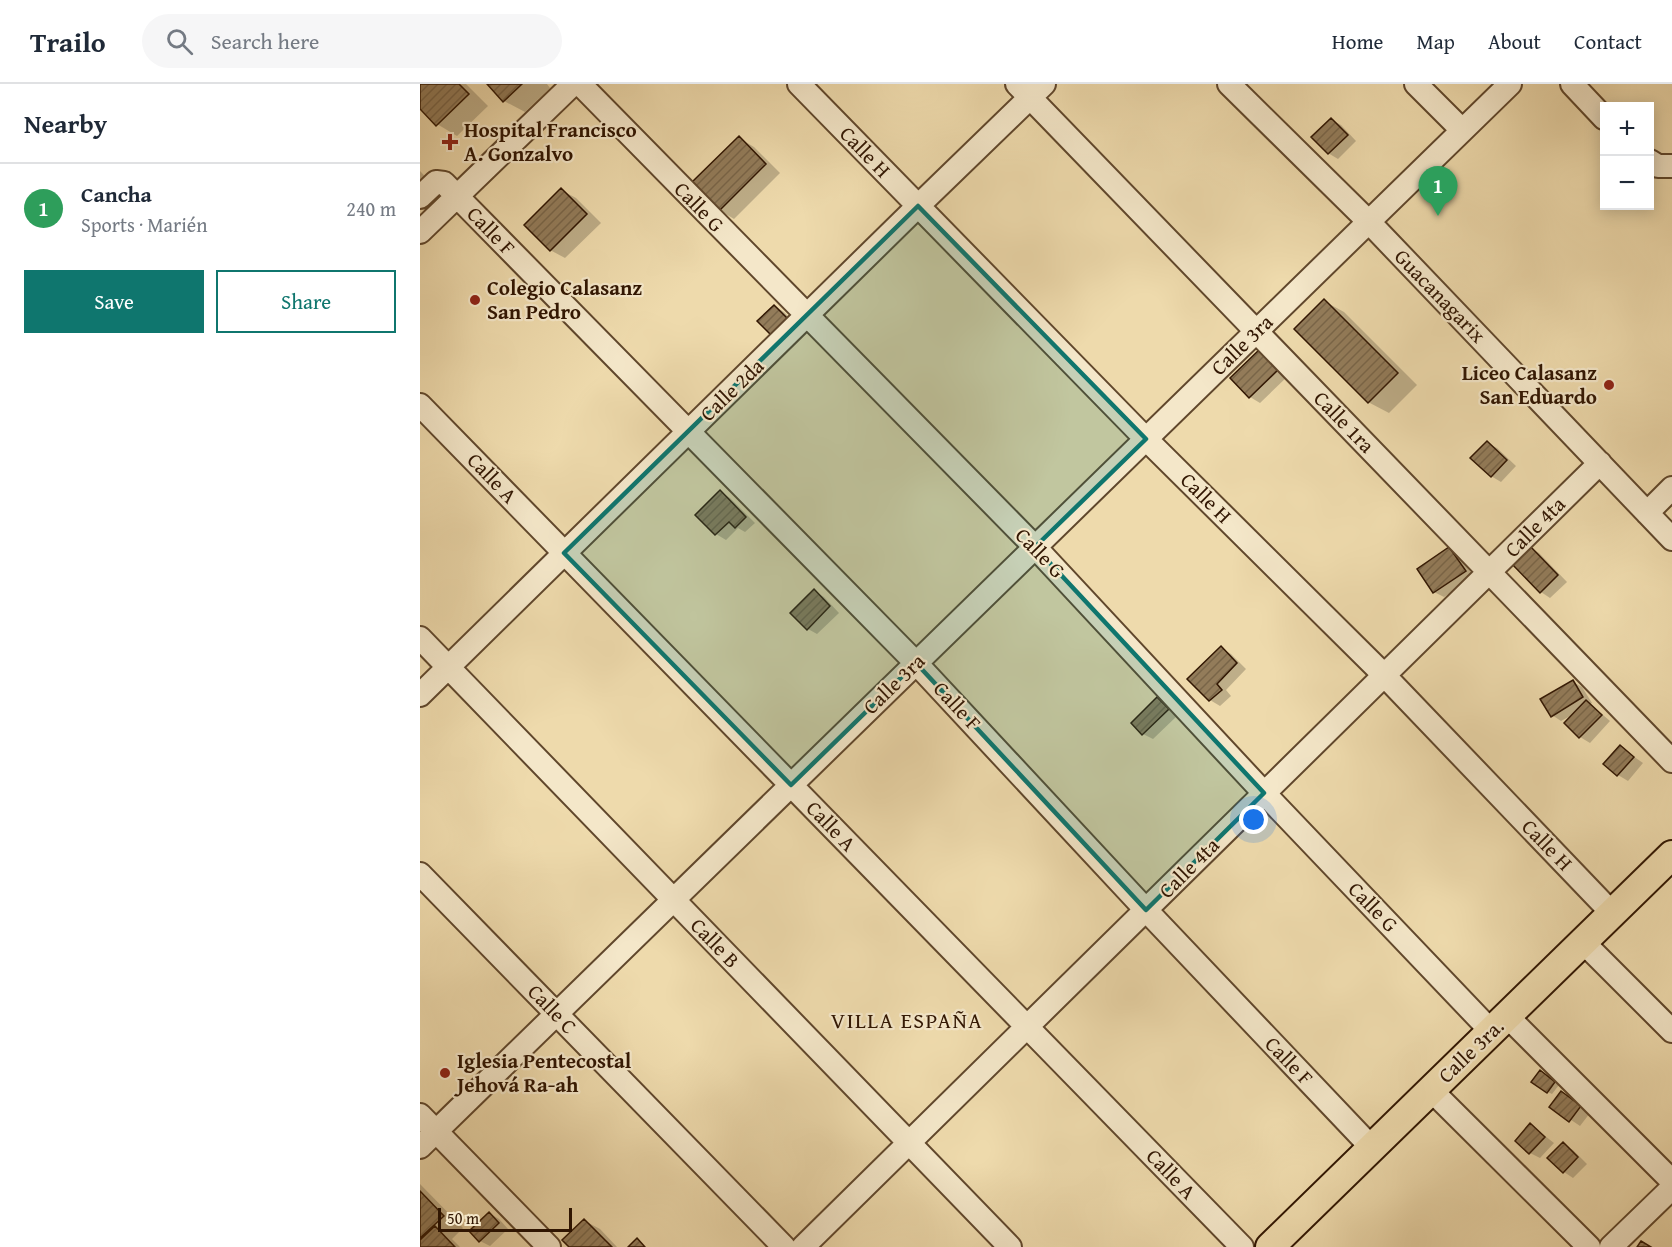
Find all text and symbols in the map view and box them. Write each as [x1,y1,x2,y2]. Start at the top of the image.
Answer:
search box [142,14,562,68]
text: Trailo [30,21,106,62]
icon: search [163,25,196,58]
text: Search here [211,25,319,57]
text: Home [1332,26,1383,57]
text: Map [1416,26,1455,57]
text: About [1488,26,1541,57]
text: Contact [1574,26,1642,57]
map controls [1600,102,1654,210]
button: + [1600,102,1654,156]
text: Nearby [24,104,107,143]
place label: Hospital Francisco A. Gonzalvo [464,114,637,169]
street label: Calle H [833,119,898,185]
marker: Hospital Francisco A. Gonzalvo [441,133,459,151]
button: − [1600,156,1654,210]
pin: 1 [1418,166,1458,216]
street label: Calle G [667,174,731,239]
text: Cancha [81,178,152,210]
text: 1 [38,194,49,223]
text: 240 m [346,194,396,223]
street label: Calle F [460,199,523,262]
text: Sports · Marién [81,210,207,239]
street label: Guacanagarix [1387,242,1493,350]
button: Save [24,270,204,333]
button: Share [216,270,396,333]
place label: Colegio Calasanz San Pedro [487,272,642,327]
marker: Colegio Calasanz San Pedro [468,293,482,307]
street label: Calle 3ra [1204,307,1280,382]
street label: Calle 2da [693,351,771,428]
place label: Liceo Calasanz San Eduardo [1462,357,1597,412]
marker: Liceo Calasanz San Eduardo [1602,378,1616,392]
street label: Calle 1ra [1307,384,1382,460]
street label: Calle A [460,445,525,510]
street label: Calle H [1174,465,1239,530]
street label: Calle 4ta [1497,489,1572,564]
street label: Calle G [1008,520,1072,585]
street label: Calle 3ra [856,646,932,721]
street label: Calle F [926,674,988,737]
street label: Calle A [799,793,864,858]
your location [1239,805,1268,834]
street label: Calle H [1515,812,1580,878]
street label: Calle 4ta [1151,830,1226,905]
street label: Calle G [1341,874,1405,939]
street label: Calle B [684,910,747,975]
street label: Calle C [521,977,584,1041]
district label: VILLA ESPAÑA [831,1004,983,1036]
street label: Calle 3ra. [1431,1011,1511,1090]
street label: Calle F [1258,1029,1321,1092]
place label: Iglesia Pentecostal Jehová Ra-ah [454,1045,632,1100]
marker: Iglesia Pentecostal Jehová Ra-ah [438,1066,452,1080]
street label: Calle A [1139,1141,1204,1206]
scale bar [438,1205,572,1232]
text: 50 m [447,1206,479,1230]

